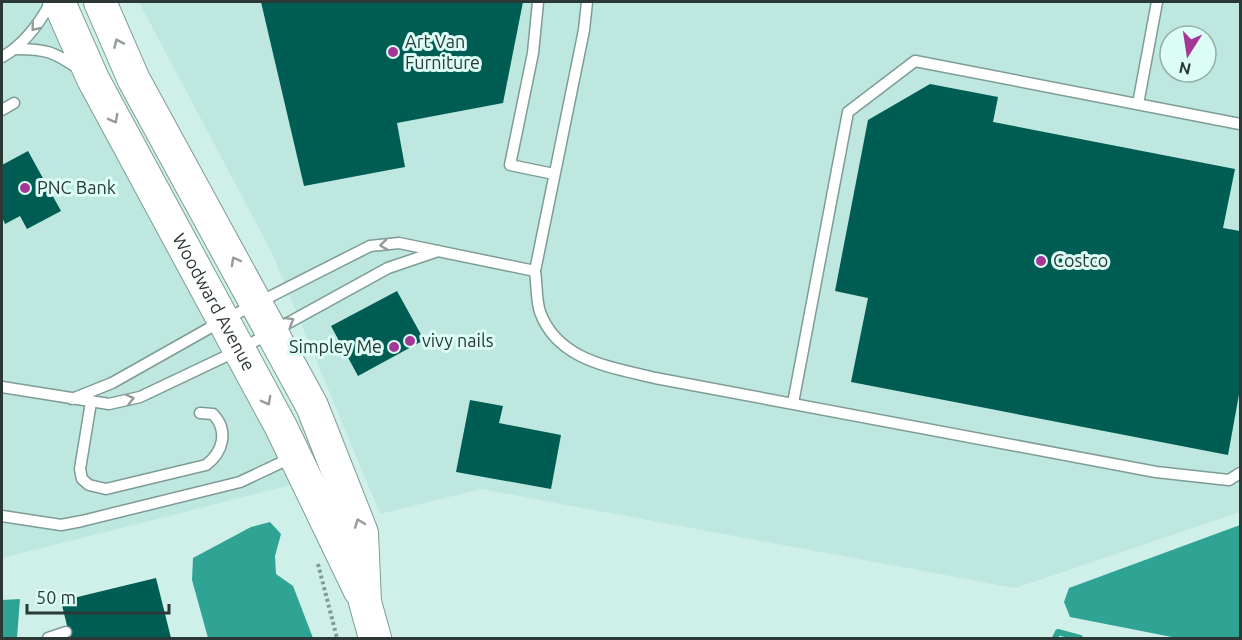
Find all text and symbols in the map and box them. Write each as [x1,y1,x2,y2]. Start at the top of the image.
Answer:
one-way arrow [31,20,42,31]
north arrow [1158,24,1218,84]
place label: Art Van Furniture [405,31,480,72]
one-way arrow [113,38,125,49]
marker: Art Van Furniture [386,45,400,59]
text: N [1177,59,1193,79]
one-way arrow [107,113,118,123]
place label: PNC Bank [37,177,116,197]
marker: PNC Bank [18,181,32,195]
street label: Woodward Avenue [169,230,260,374]
one-way arrow [379,238,388,250]
place label: Costco [1053,250,1108,270]
marker: Costco [1034,254,1048,268]
one-way arrow [231,257,242,267]
one-way arrow [284,317,294,328]
place label: vivy nails [422,330,494,350]
marker: vivy nails [403,334,417,348]
place label: Simpley Me [289,336,382,356]
marker: Simpley Me [387,340,401,354]
one-way arrow [125,394,135,407]
one-way arrow [260,395,271,405]
one-way arrow [353,518,366,529]
scale bar [27,577,170,615]
text: 50 m [36,587,76,607]

